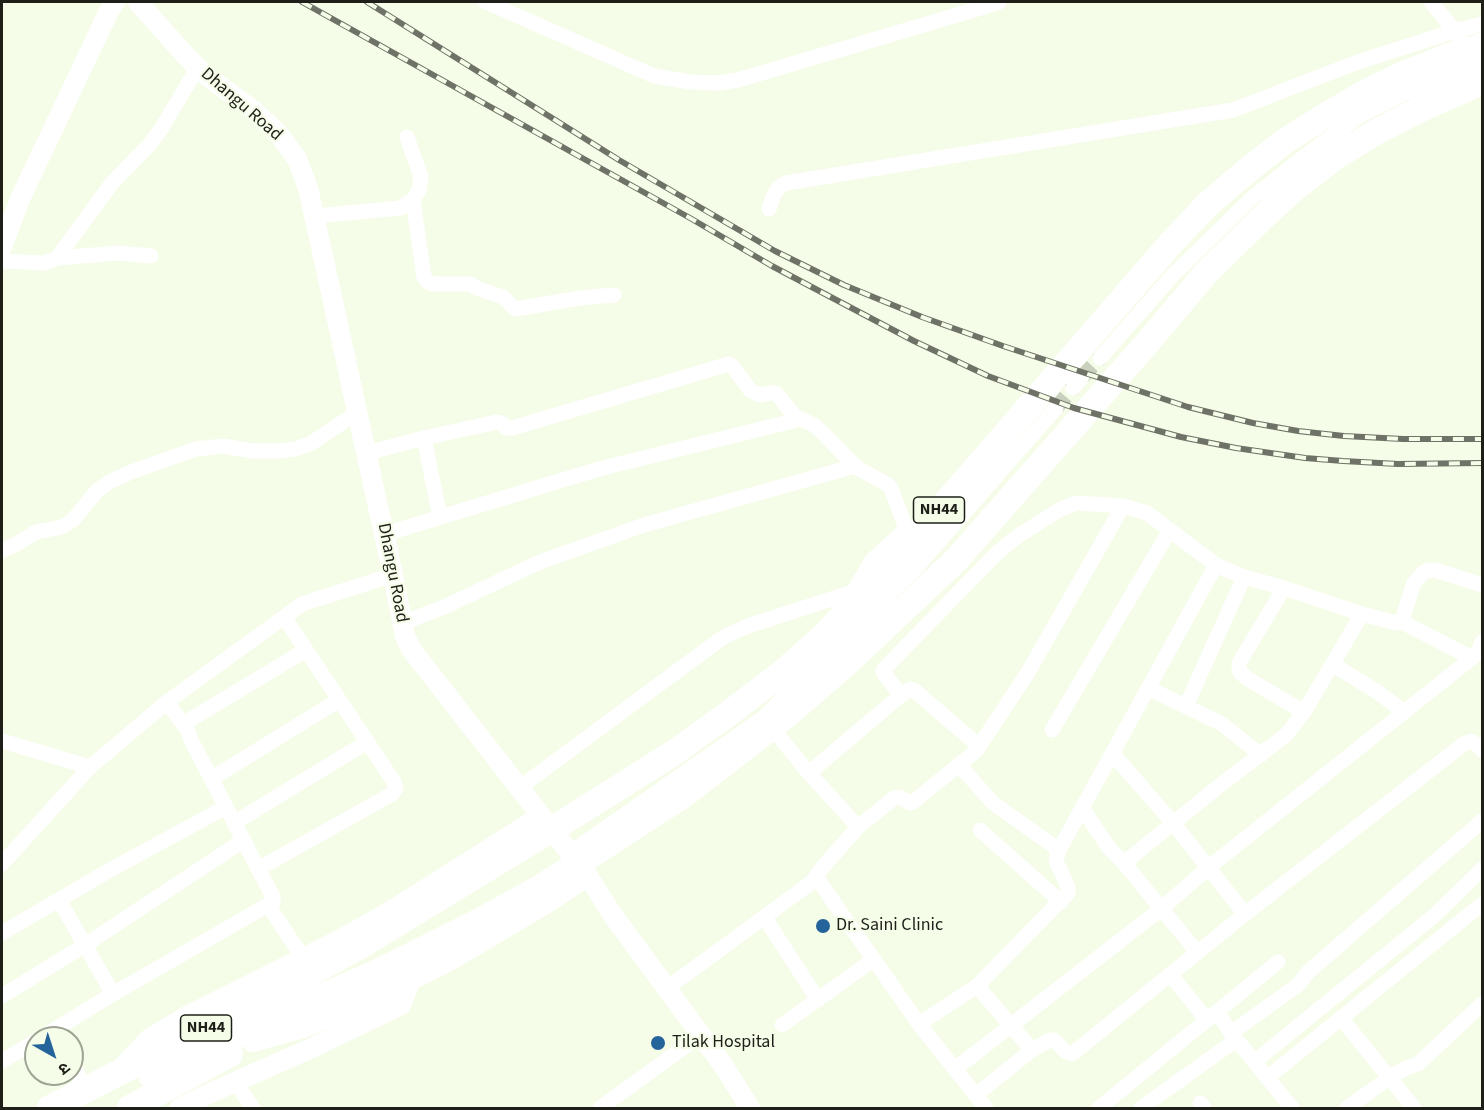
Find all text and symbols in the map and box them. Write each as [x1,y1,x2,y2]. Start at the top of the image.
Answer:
street label: Dhangu Road [196,64,286,146]
road number: NH44 [914,497,964,523]
street label: Dhangu Road [372,521,412,625]
place label: Dr. Saini Clinic [836,915,943,937]
marker: Dr. Saini Clinic [814,917,832,935]
road number: NH44 [180,1015,232,1041]
north arrow [24,1026,84,1086]
place label: Tilak Hospital [672,1032,775,1054]
marker: Tilak Hospital [649,1034,667,1052]
text: उ [54,1057,75,1080]

